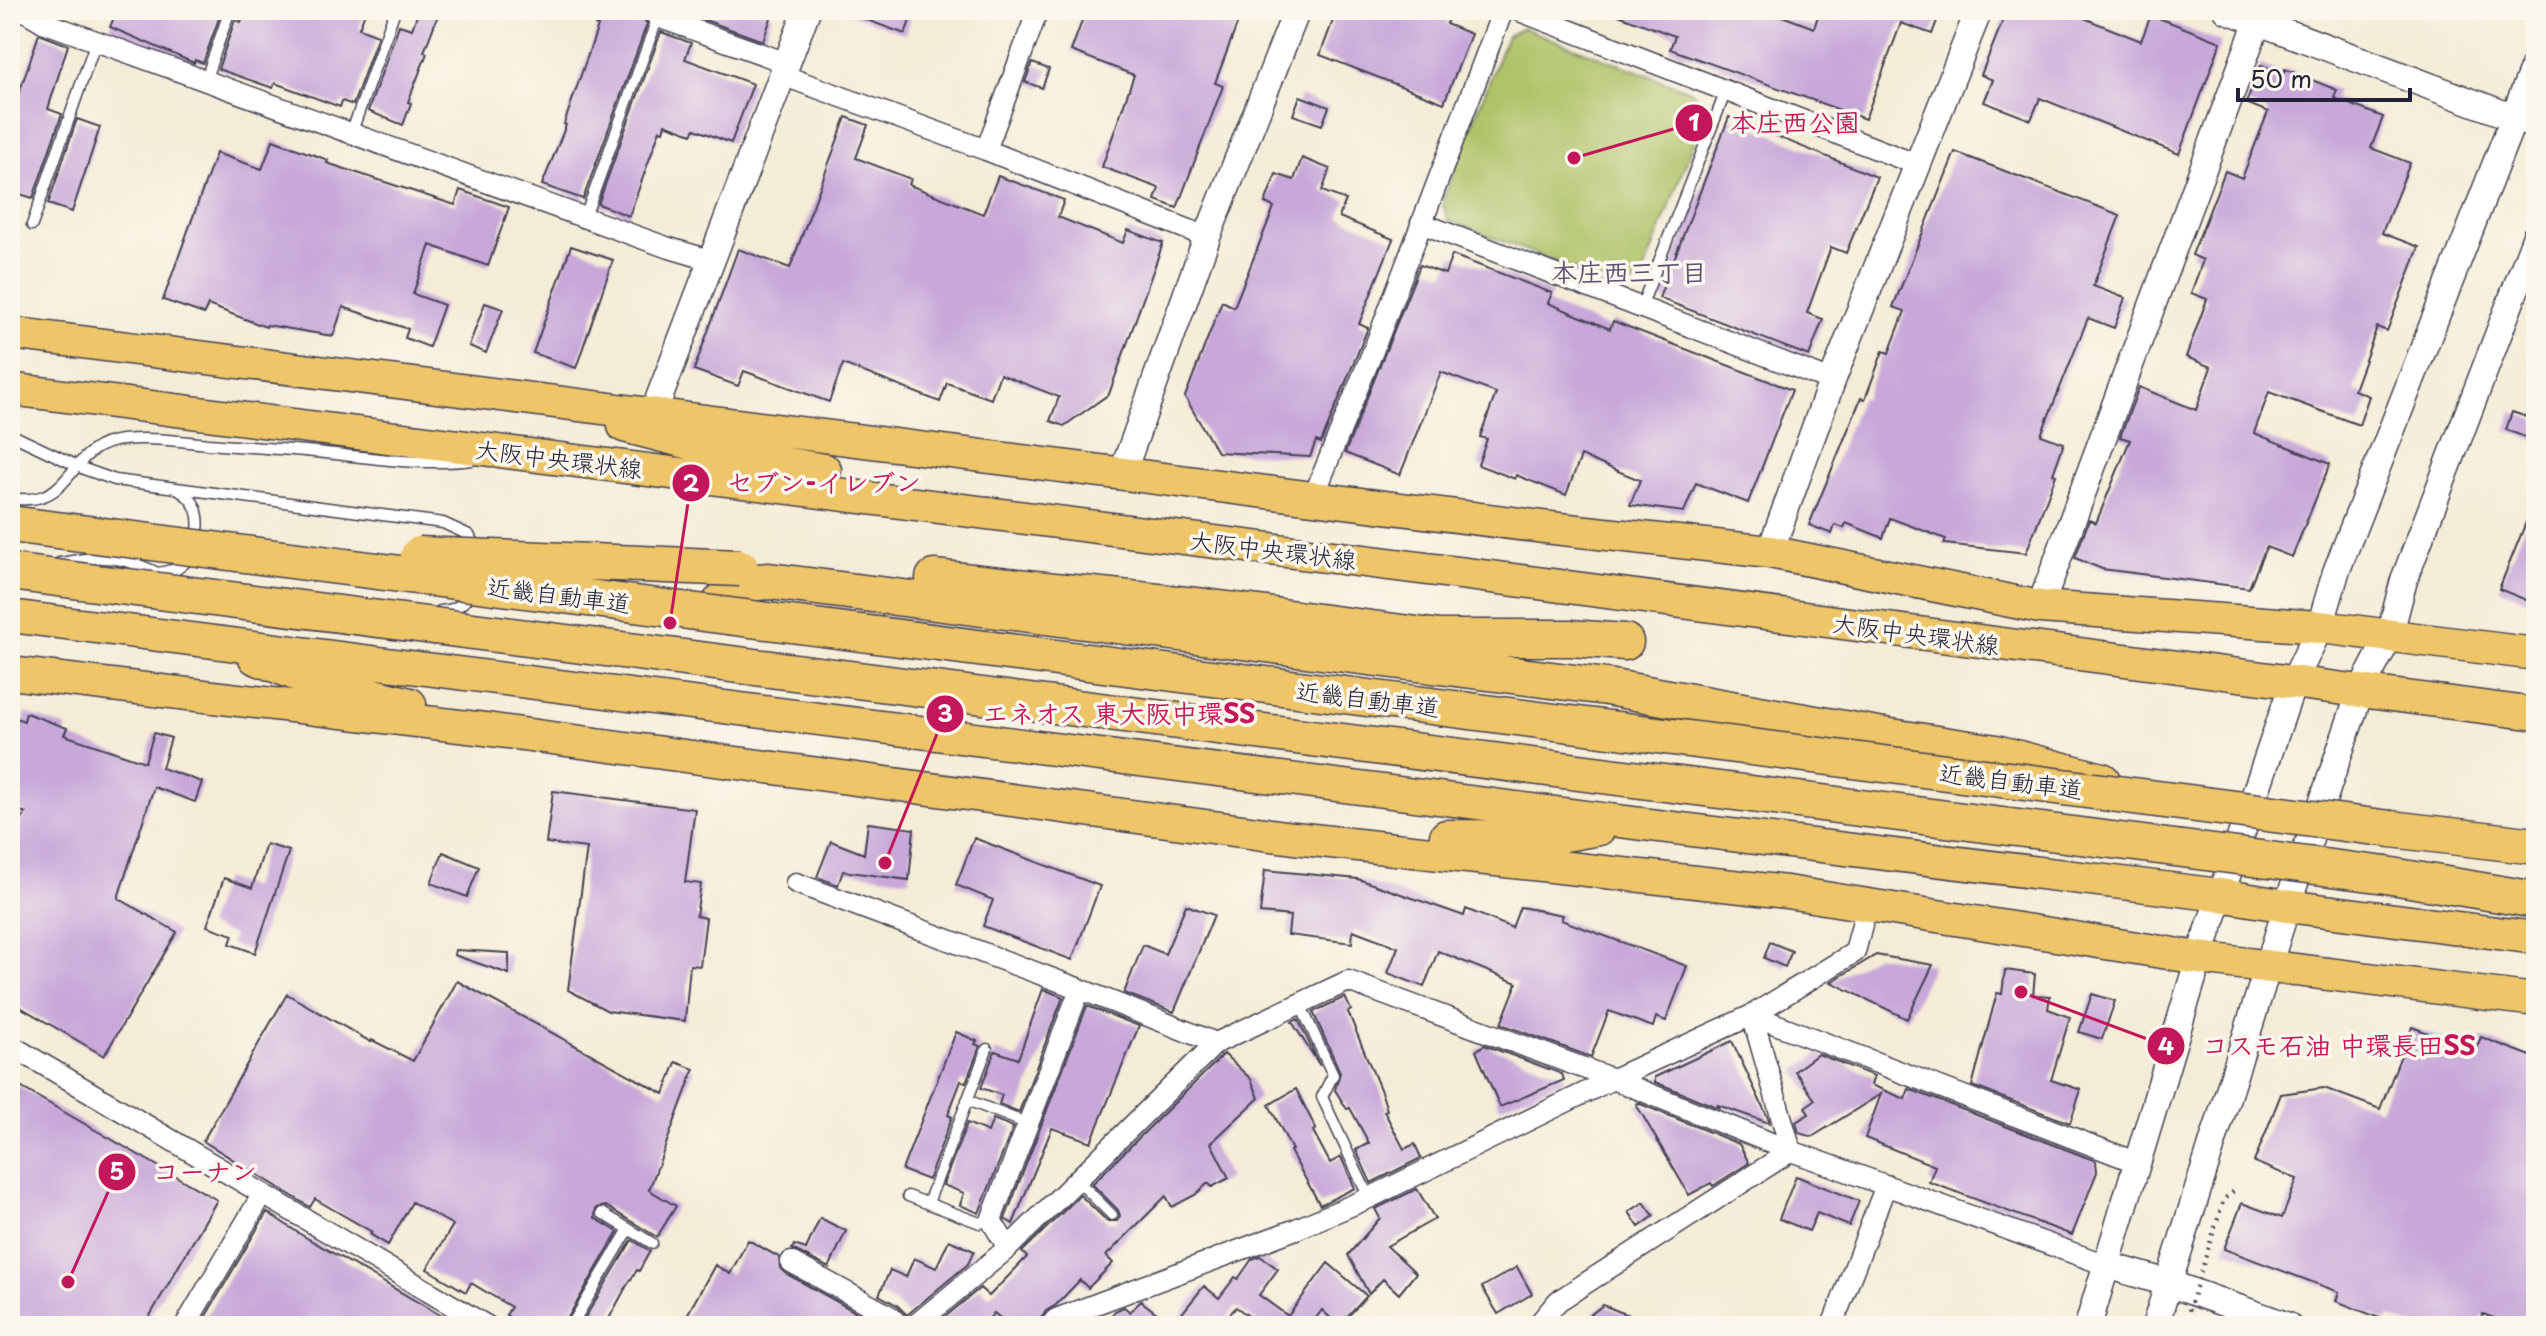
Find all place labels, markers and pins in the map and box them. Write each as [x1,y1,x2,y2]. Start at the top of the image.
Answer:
callout: 本庄西公園 [1674,98,1876,148]
callout: セブン-イレブン [671,458,937,508]
callout: エネオス 東大阪中環SS [925,689,1272,739]
callout: コスモ石油 中環長田SS [2146,1021,2493,1071]
callout: コーナン [97,1147,273,1197]

